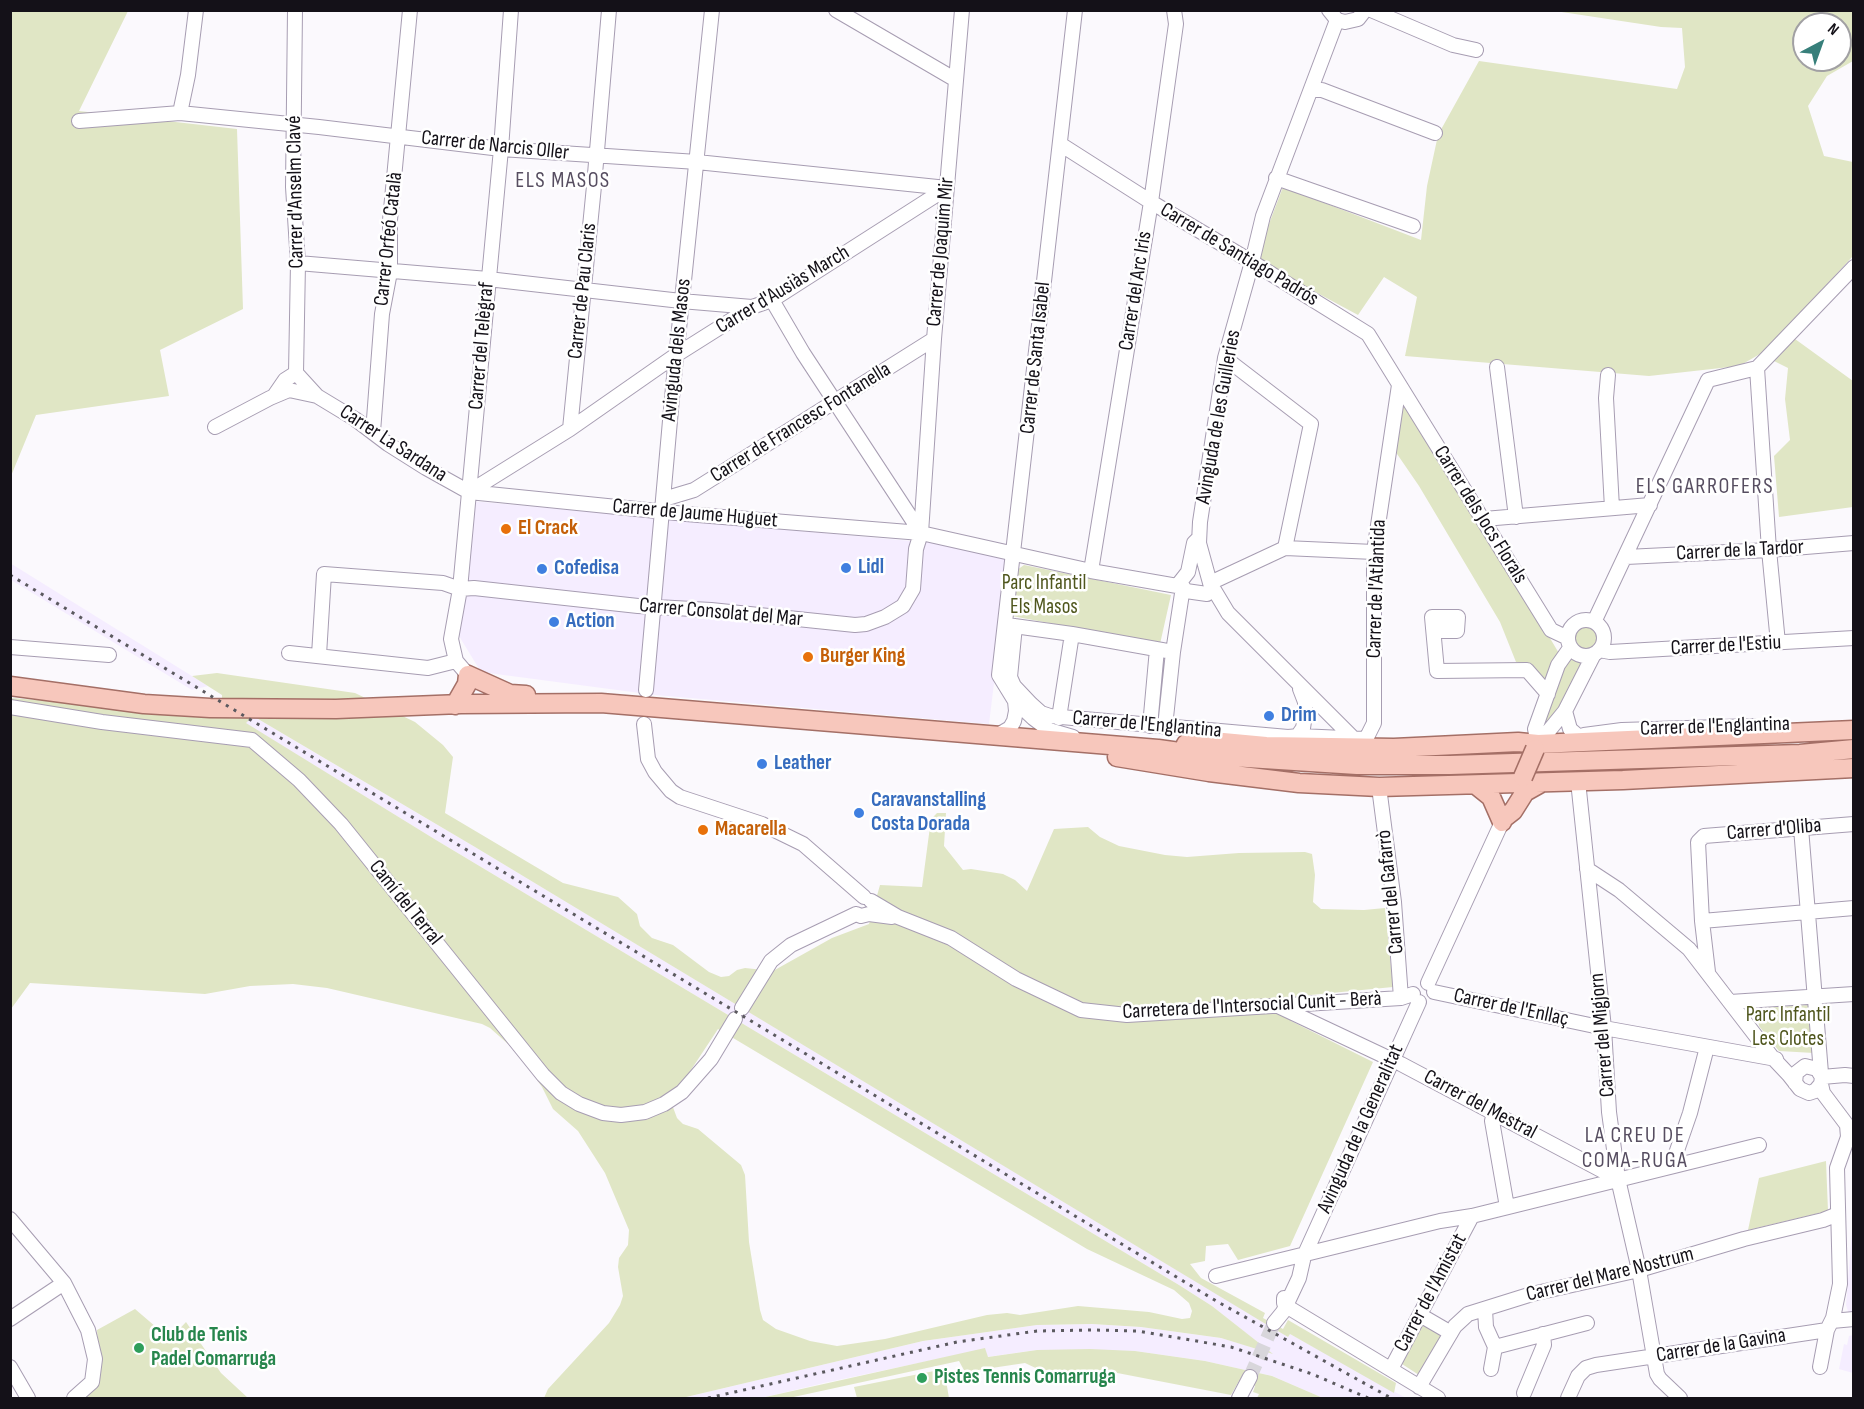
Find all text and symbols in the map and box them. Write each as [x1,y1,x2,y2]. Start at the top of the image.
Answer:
north arrow [1792,12,1852,72]
text: N [1823,20,1842,40]
street label: Carrer d'Anselm Clavé [282,115,310,269]
street label: Carrer de Narcis Oller [420,126,570,166]
district label: ELS MASOS [515,168,611,194]
street label: Carrer Orfeó Català [369,171,409,307]
street label: Carrer de Joaquim Mir [922,176,960,328]
street label: Carrer de Santiago Padrós [1155,198,1323,312]
street label: Carrer de Pau Claris [563,222,603,360]
street label: Carrer del Arc Iris [1114,230,1158,352]
street label: Carrer d'Ausiàs March [712,240,854,340]
street label: Avinguda dels Masos [657,277,697,423]
street label: Carrer del Telègraf [464,281,500,411]
street label: Carrer de Santa Isabel [1015,281,1057,435]
street label: Avinguda de les Guilleries [1191,328,1247,506]
street label: Carrer de Francesc Fontanella [706,357,896,489]
street label: Carrer La Sardana [334,400,452,488]
street label: Carrer dels Jocs Florals [1428,442,1532,588]
district label: ELS GARROFERS [1636,474,1774,500]
street label: Carrer de Jaume Huguet [611,494,779,534]
place label: El Crack [518,516,578,542]
street label: Carrer de l'Atlàntida [1362,519,1392,659]
marker: El Crack [499,522,513,536]
street label: Carrer de la Tardor [1676,535,1804,567]
place label: Lidl [858,555,884,581]
place label: Cofedisa [554,556,619,582]
marker: Lidl [839,561,853,575]
marker: Cofedisa [535,562,549,576]
park label: Parc Infantil Els Masos [1002,571,1086,621]
street label: Carrer Consolat del Mar [638,593,804,633]
place label: Action [566,609,615,635]
marker: Action [547,615,561,629]
street label: Carrer de l'Estiu [1670,631,1782,661]
place label: Burger King [820,644,905,670]
marker: Burger King [801,650,815,664]
place label: Drim [1281,703,1317,729]
street label: Carrer de l'Englantina [1071,706,1223,744]
marker: Drim [1262,709,1276,723]
street label: Carrer de l'Englantina [1640,712,1790,742]
place label: Leather [774,751,831,777]
marker: Leather [755,757,769,771]
place label: Caravanstalling Costa Dorada [871,788,986,838]
marker: Caravanstalling Costa Dorada [852,806,866,820]
street label: Carrer d'Oliba [1726,813,1822,847]
place label: Macarella [715,817,786,843]
marker: Macarella [696,823,710,837]
street label: Carrer del Gafarrò [1372,829,1410,955]
street label: Camí del Terral [363,855,447,951]
street label: Carrer del Migjorn [1585,972,1621,1098]
street label: Carrer de l'Enllaç [1451,984,1571,1032]
street label: Carretera de l'Intersocial Cunit - Berà [1122,987,1382,1025]
park label: Parc Infantil Les Clotes [1746,1003,1830,1053]
street label: Avinguda de la Generalitat [1312,1041,1410,1217]
street label: Carrer del Mestral [1419,1065,1541,1145]
district label: LA CREU DE COMA-RUGA [1582,1123,1688,1174]
street label: Carrer de l'Amistat [1389,1230,1473,1356]
street label: Carrer del Mare Nostrum [1524,1242,1696,1308]
place label: Club de Tenis Padel Comarruga [151,1323,276,1373]
street label: Carrer de la Gavina [1654,1323,1788,1369]
marker: Club de Tenis Padel Comarruga [132,1341,146,1355]
place label: Pistes Tennis Comarruga [934,1365,1116,1391]
marker: Pistes Tennis Comarruga [915,1371,929,1385]

